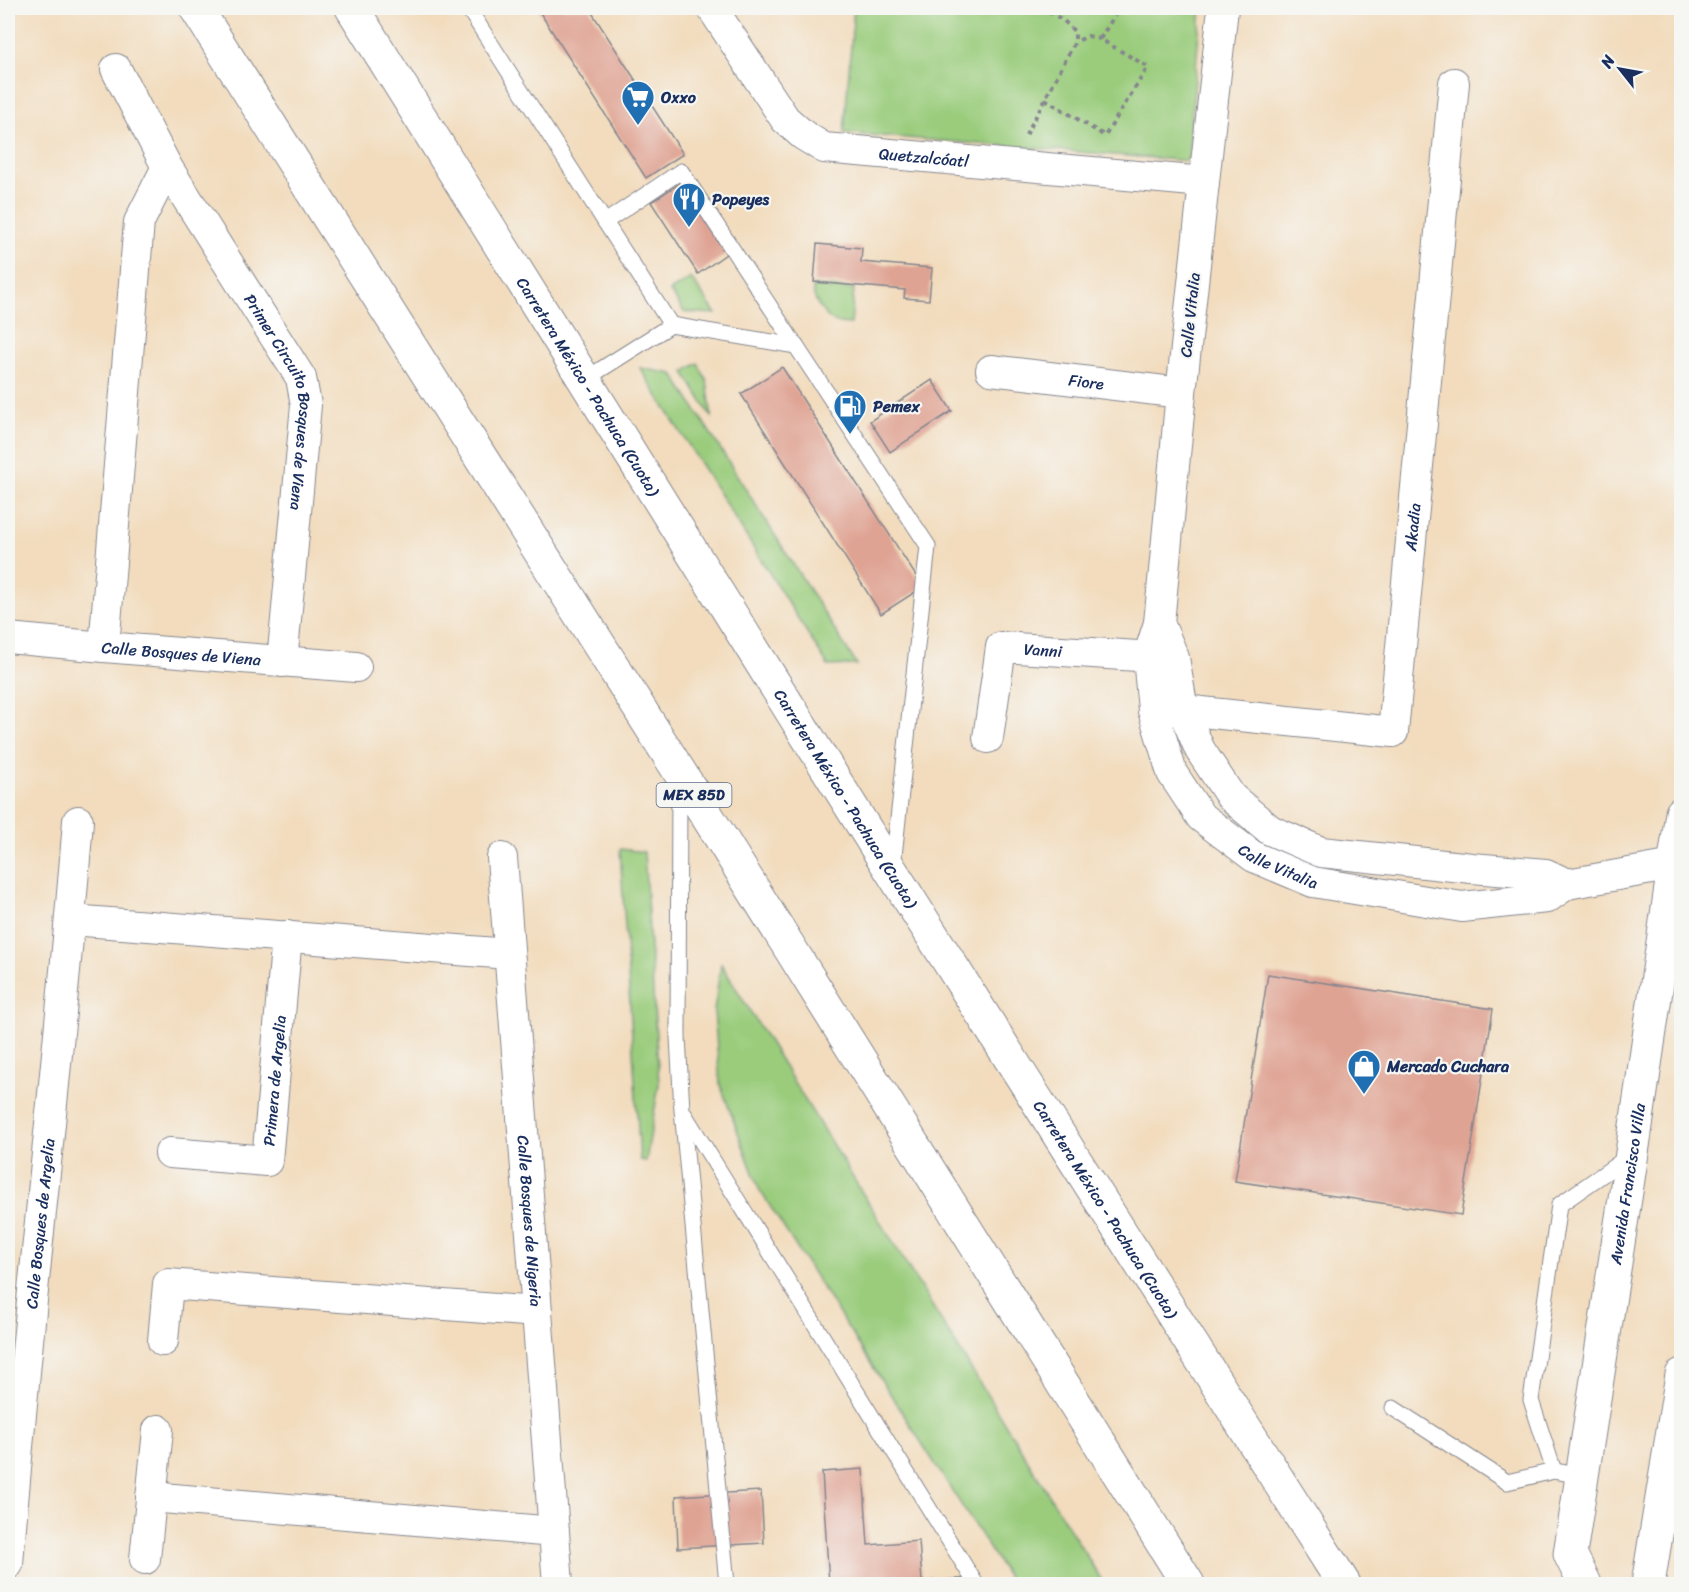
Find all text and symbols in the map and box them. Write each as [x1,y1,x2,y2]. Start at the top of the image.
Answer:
north arrow [1590,39,1650,99]
text: N [1592,49,1623,75]
supermarket icon: Oxxo [620,79,656,126]
place label: Oxxo [660,83,697,112]
street label: Quetzalcóatl [878,138,971,175]
restaurant icon: Popeyes [671,181,707,228]
place label: Popeyes [712,185,770,214]
street label: Carretera México - Pachuca (Cuota) [509,271,669,503]
street label: Calle Vitalia [1171,271,1209,359]
street label: Primer Circuito Bosques de Viena [236,288,321,512]
street label: Fiore [1067,365,1106,398]
fuel station icon: Pemex [832,388,868,435]
place label: Pemex [873,392,920,421]
street label: Akadia [1395,502,1429,553]
street label: Calle Bosques de Viena [101,632,262,674]
street label: Vanni [1023,634,1064,666]
street label: Carretera México - Pachuca (Cuota) [766,683,926,915]
road number: MEX 85D [656,783,732,807]
street label: Calle Vitalia [1232,835,1320,897]
street label: Primera de Argelia [254,1014,294,1147]
shop icon: Mercado Cuchara [1346,1048,1382,1095]
place label: Mercado Cuchara [1386,1052,1510,1081]
street label: Carretera México - Pachuca (Cuota) [1026,1094,1187,1325]
street label: Avenida Francisco Villa [1600,1100,1654,1268]
street label: Calle Bosques de Nigeria [509,1134,551,1308]
street label: Calle Bosques de Argelia [17,1137,63,1310]

